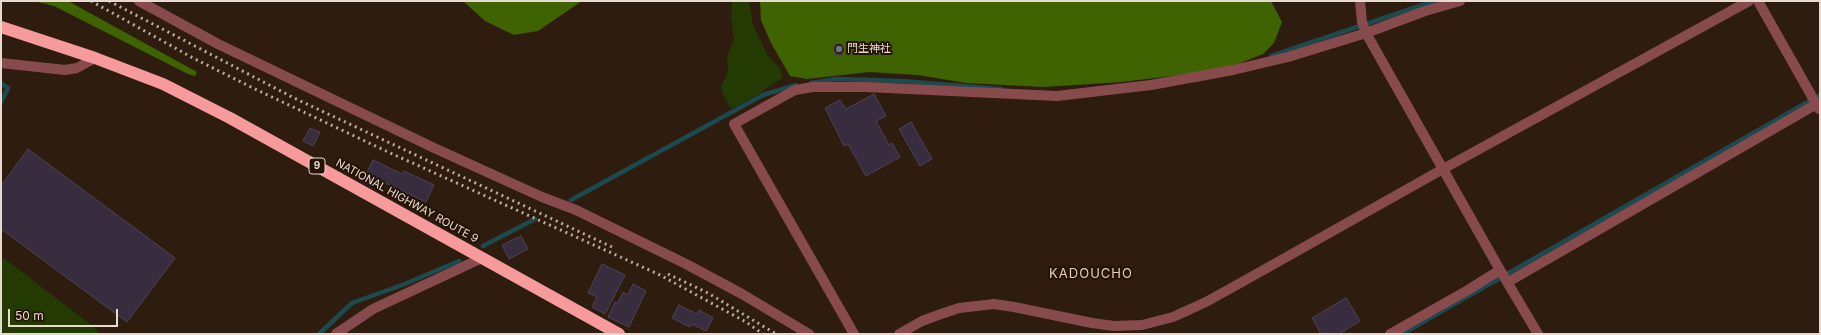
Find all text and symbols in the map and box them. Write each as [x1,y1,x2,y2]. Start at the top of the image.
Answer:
place label: 門生神社 [847,42,891,56]
marker: 門生神社 [834,44,844,54]
street label: NATIONAL HIGHWAY ROUTE 9 [333,156,481,246]
road number: 9 [309,158,325,174]
district label: KADOUCHO [1049,266,1133,282]
scale bar [10,301,120,327]
text: 50 m [15,308,44,323]

